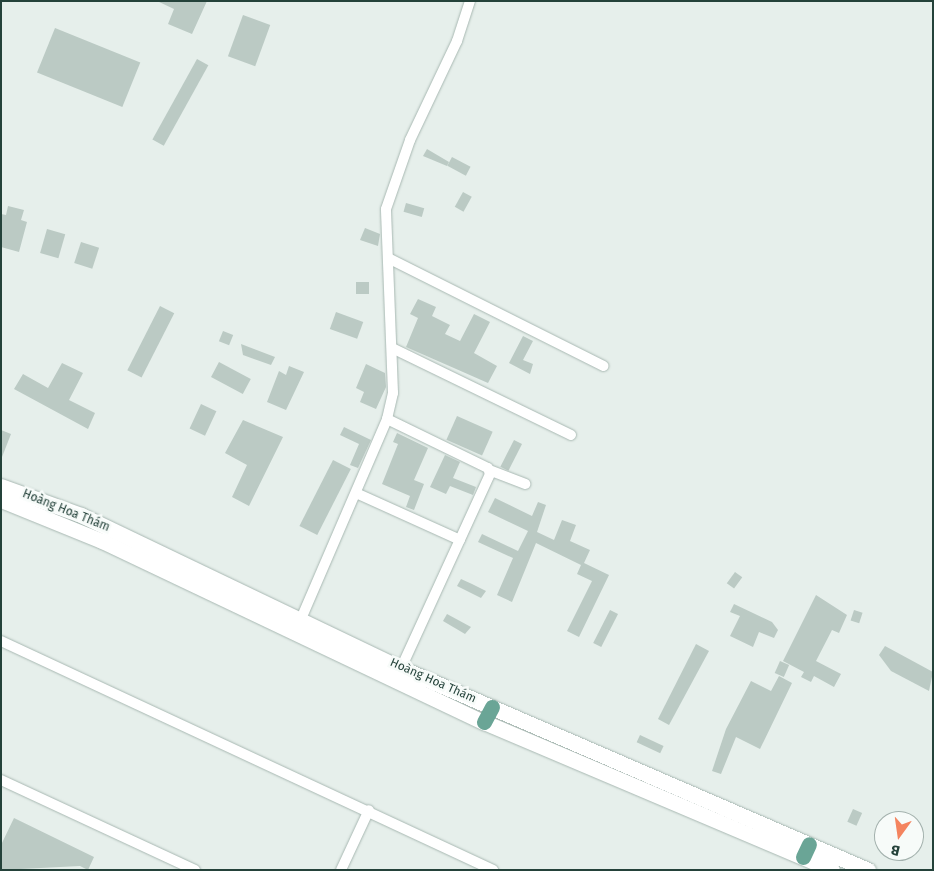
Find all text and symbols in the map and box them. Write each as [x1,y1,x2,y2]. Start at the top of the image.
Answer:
street label: Hoàng Hoa Thám [20,487,112,535]
street label: Hoàng Hoa Thám [388,656,478,706]
north arrow [874,811,924,861]
text: B [889,841,902,859]

